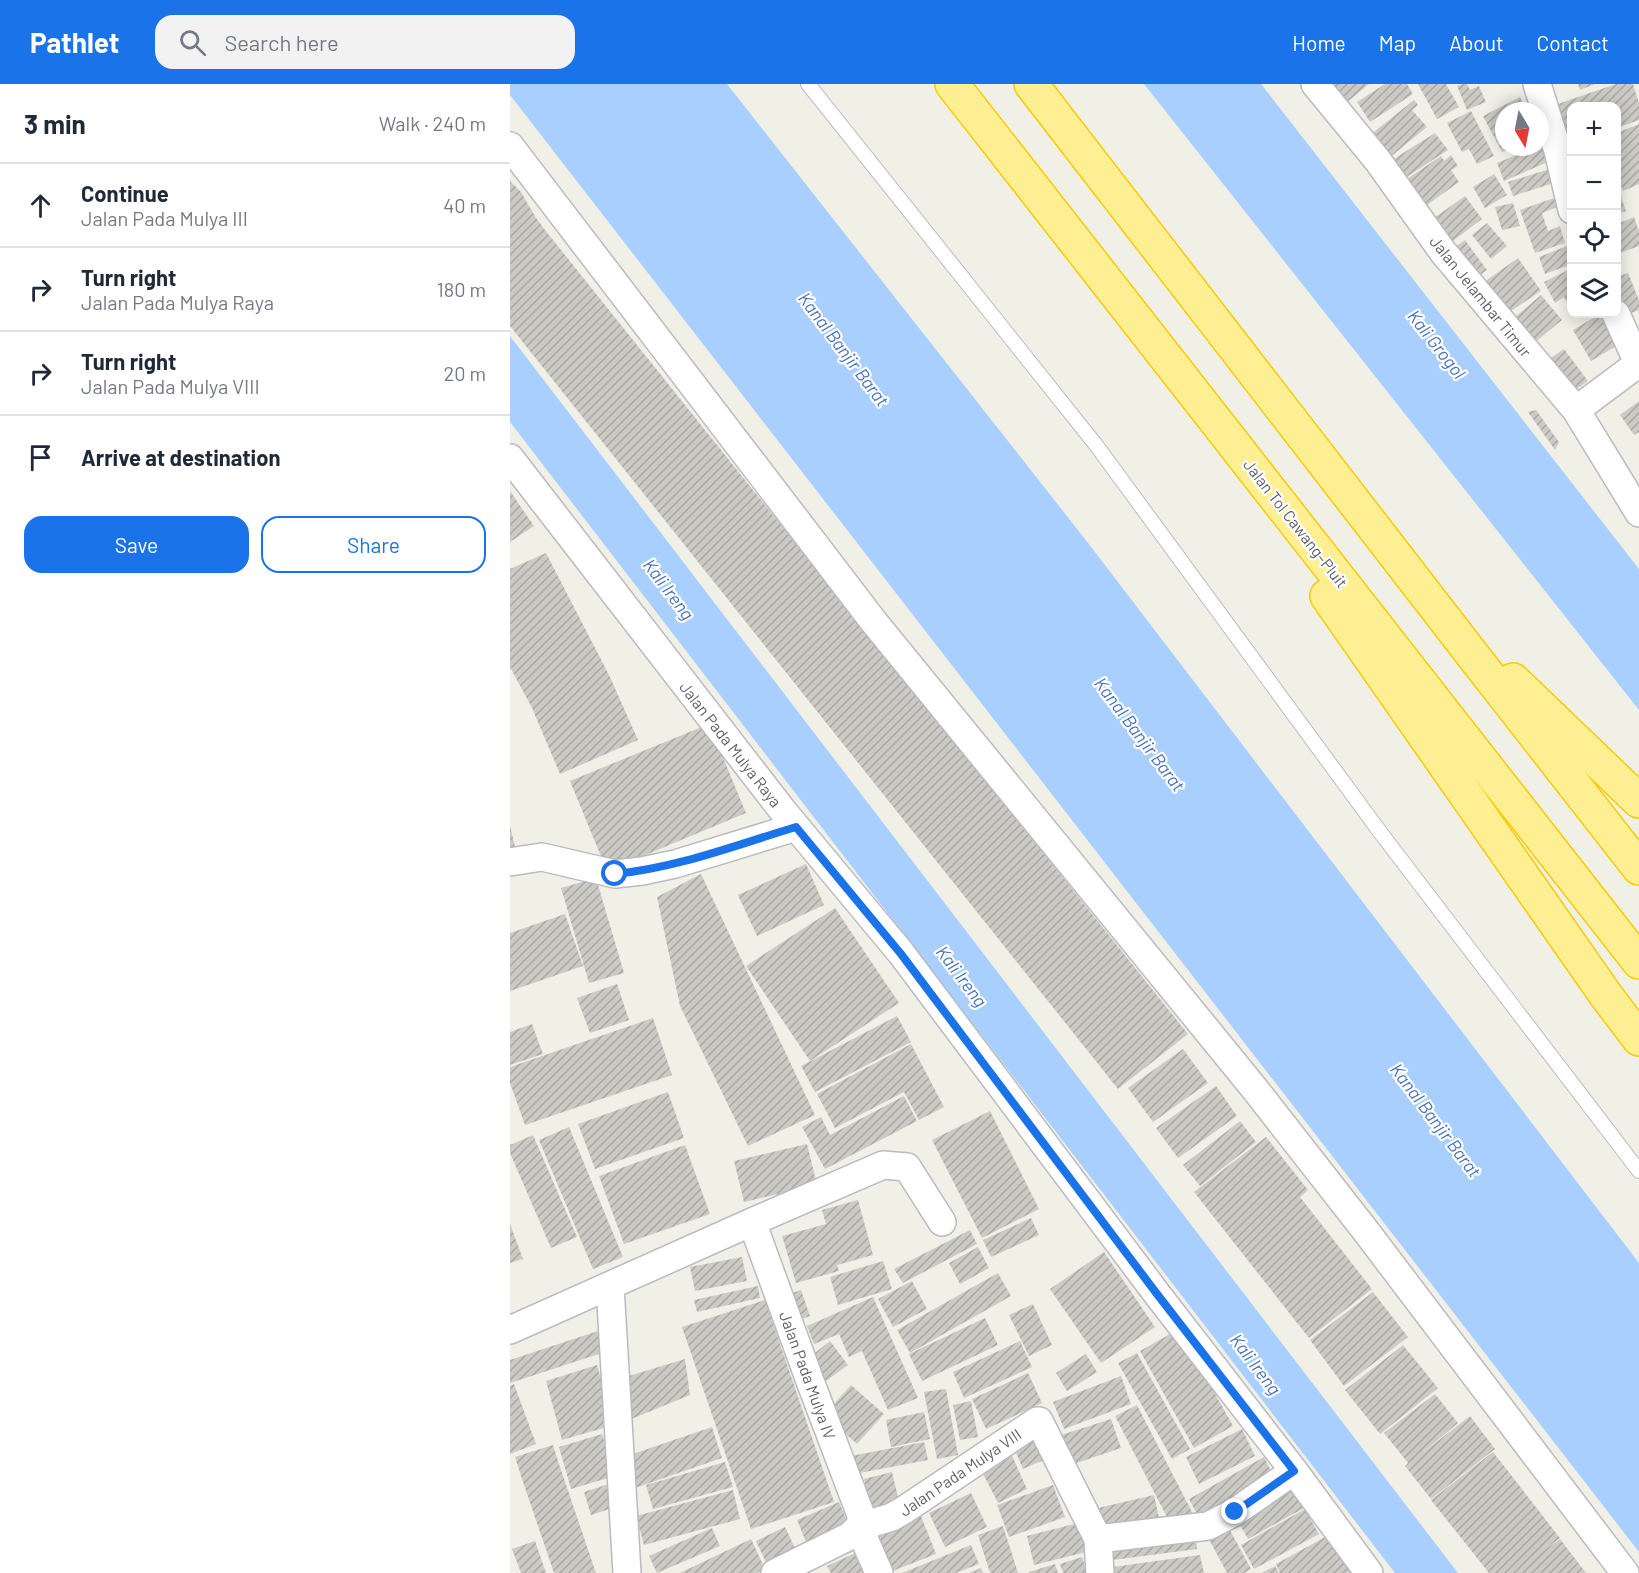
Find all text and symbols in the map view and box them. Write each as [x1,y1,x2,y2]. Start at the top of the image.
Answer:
search box [155,15,575,69]
text: Pathlet [30,25,119,59]
icon: search [176,26,209,59]
text: Search here [224,29,339,55]
text: Home [1292,30,1346,55]
text: Map [1379,30,1416,55]
text: About [1449,30,1504,55]
text: Contact [1537,30,1609,55]
north arrow [1495,102,1549,156]
map controls [1567,102,1621,318]
button: + [1567,102,1621,156]
text: 3 min [24,108,86,139]
text: Walk · 240 m [379,111,486,135]
button: − [1567,156,1621,210]
text: Continue [81,180,169,206]
icon: ahead [24,189,57,222]
text: 40 m [443,193,486,217]
text: Jalan Pada Mulya III [81,206,248,230]
button: locate [1567,210,1621,264]
street label: Jalan Jelambar Timur [1426,232,1536,361]
text: Turn right [81,264,176,290]
button: layers [1567,264,1621,318]
icon: right [24,273,57,306]
text: 180 m [437,277,486,301]
water label: Kanal Banjir Barat [794,288,894,411]
text: Jalan Pada Mulya Raya [81,290,274,314]
water label: Kali Grogol [1403,305,1471,383]
text: Turn right [81,348,176,374]
icon: right [24,357,57,390]
text: 20 m [443,361,486,385]
text: Jalan Pada Mulya VIII [81,374,260,398]
icon: arrive [24,441,57,474]
text: Arrive at destination [81,444,280,470]
street label: Jalan Tol Cawang–Pluit [1240,455,1352,591]
button: Save [24,516,249,573]
button: Share [261,516,486,573]
water label: Kali Ireng [639,554,699,624]
water label: Kanal Banjir Barat [1090,673,1190,796]
street label: Jalan Pada Mulya Raya [676,677,786,811]
route start [601,860,627,886]
water label: Kali Ireng [932,941,992,1011]
water label: Kanal Banjir Barat [1386,1059,1486,1182]
street label: Jalan Pada Mulya IV [776,1308,840,1442]
water label: Kali Ireng [1226,1329,1286,1399]
street label: Jalan Pada Mulya VIII [895,1424,1025,1520]
route end [1221,1498,1247,1524]

